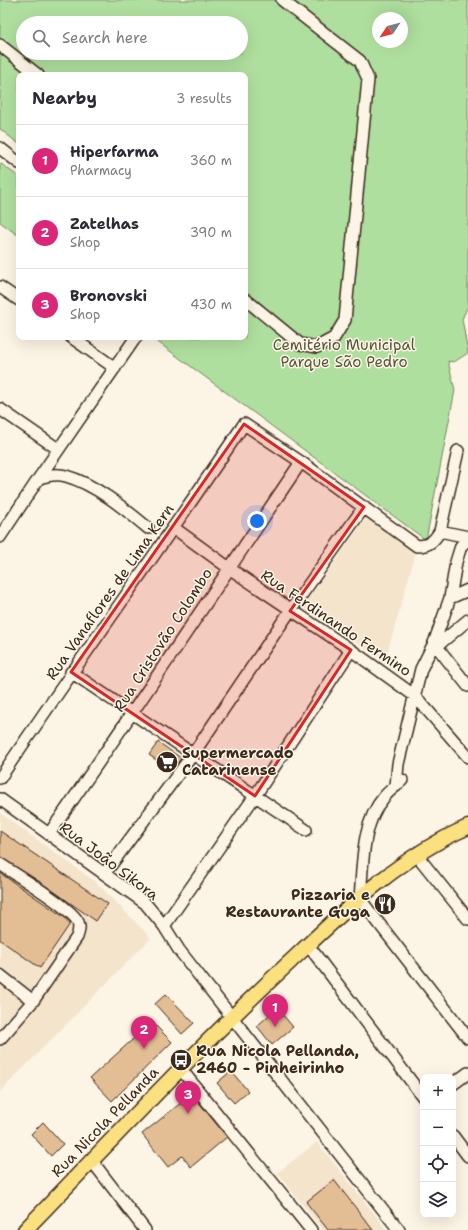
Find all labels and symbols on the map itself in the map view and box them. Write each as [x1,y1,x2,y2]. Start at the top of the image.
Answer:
north arrow [372,12,408,48]
park label: Cemitério Municipal Parque São Pedro [273,335,416,372]
street label: Rua Vanaflores de Lima Kern [41,500,179,684]
your location [247,511,267,531]
street label: Rua Cristovão Colombo [109,564,217,716]
street label: Rua Ferdinando Fermino [257,565,415,681]
place label: Supermercado Catarinense [182,743,294,780]
supermarket icon: Supermercado Catarinense [154,749,180,775]
street label: Rua João Sikora [56,817,163,905]
place label: Pizzaria e Restaurante Guga [225,885,371,922]
restaurant icon: Pizzaria e Restaurante Guga [372,891,398,917]
pin: 1 [262,994,288,1027]
pin: 2 [131,1016,157,1049]
place label: Rua Nicola Pellanda, 2460 - Pinheirinho [196,1041,359,1078]
bus stop icon: Rua Nicola Pellanda, 2460 - Pinheirinho [168,1047,194,1073]
street label: Rua Nicola Pellanda [47,1062,163,1182]
pin: 3 [175,1081,201,1114]

